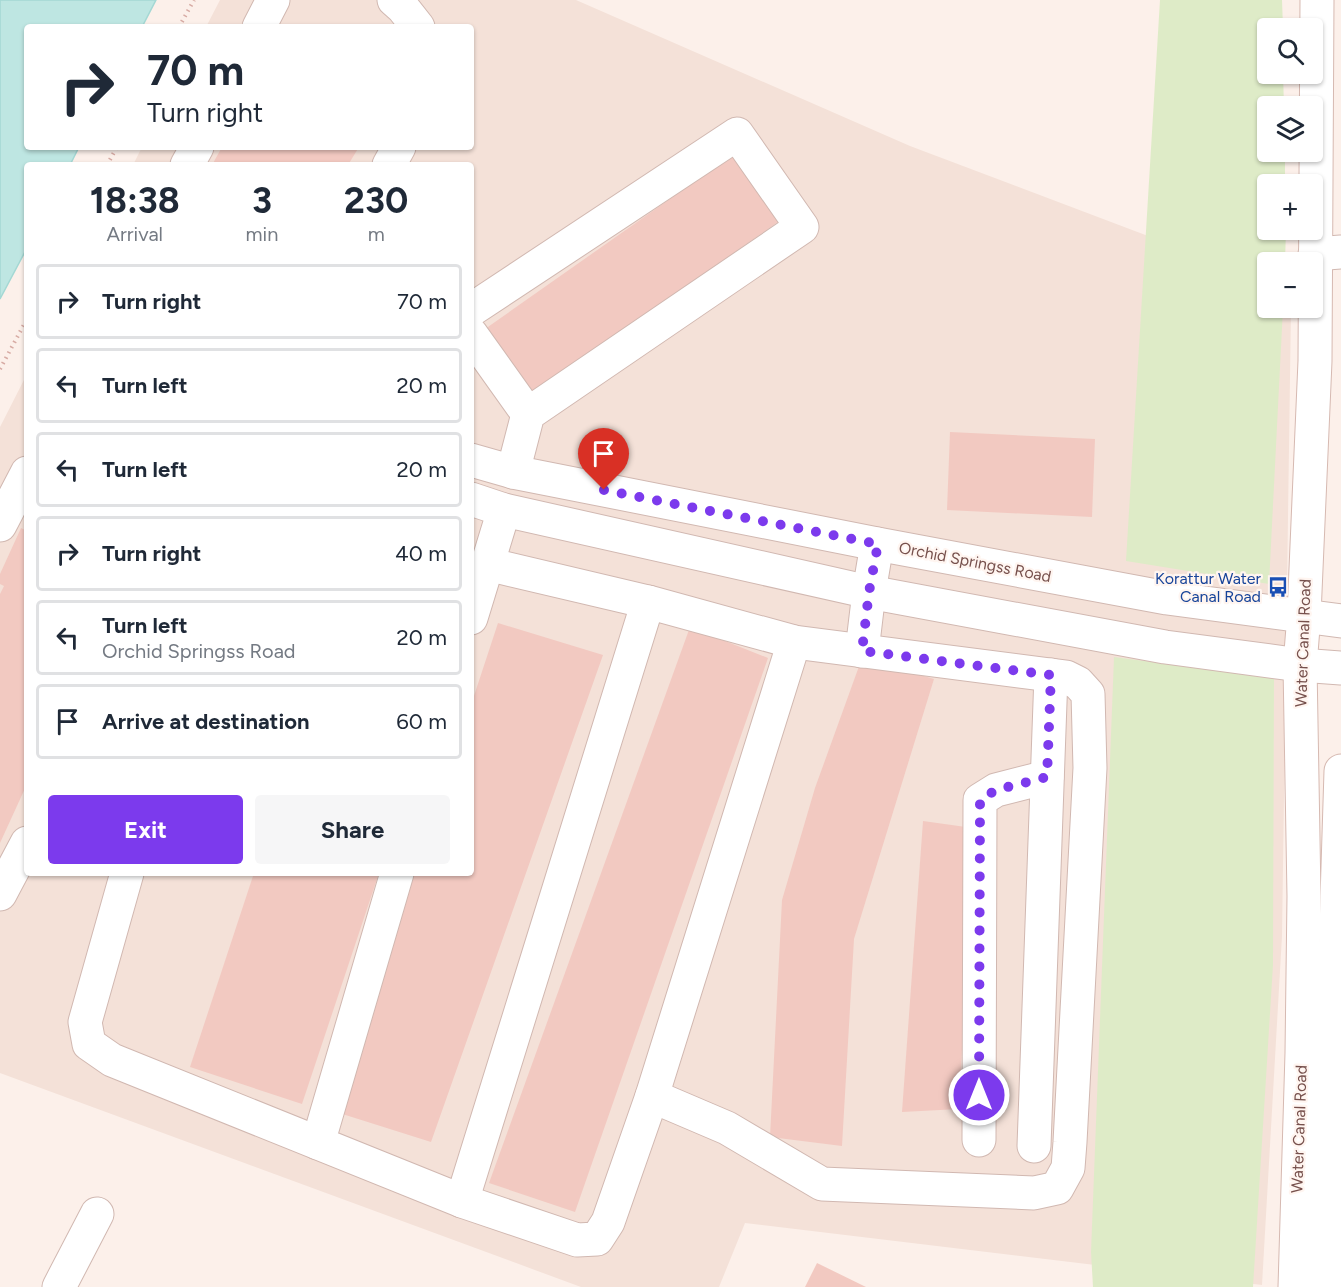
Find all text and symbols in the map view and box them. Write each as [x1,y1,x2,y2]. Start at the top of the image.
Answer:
map controls [1257,18,1323,318]
button: search [1257,18,1323,84]
text: 70 m [147,45,244,96]
icon: right [48,48,126,126]
text: Turn right [147,96,263,129]
button: layers [1257,96,1323,162]
button: + [1257,174,1323,240]
text: 18:38 [90,179,180,222]
text: 3 [252,179,272,222]
text: 230 [344,179,408,222]
text: Arrival [107,222,163,246]
text: min [246,222,278,246]
text: m [368,222,385,246]
button: − [1257,252,1323,318]
icon: right [51,285,84,318]
text: Turn right [102,288,201,315]
text: 70 m [397,288,447,315]
icon: left [51,369,84,402]
text: Turn left [102,372,188,399]
text: 20 m [396,372,447,399]
pin [578,428,629,490]
icon: arrive [587,437,620,470]
icon: left [51,453,84,486]
text: Turn left [102,456,188,483]
text: 20 m [396,456,447,483]
icon: right [51,537,84,570]
street label: Orchid Springss Road [897,538,1053,586]
text: Turn right [102,540,201,567]
text: 40 m [395,540,447,567]
place label: Korattur Water Canal Road [1155,569,1262,606]
bus stop icon: Korattur Water Canal Road [1266,575,1290,599]
street label: Water Canal Road [1291,579,1315,707]
text: Turn left [102,612,188,639]
icon: left [51,621,84,654]
text: 20 m [396,624,447,651]
text: Orchid Springss Road [102,639,296,663]
icon: arrive [51,705,84,738]
text: Arrive at destination [102,708,310,735]
text: 60 m [396,708,447,735]
button: Exit [48,795,243,864]
button: Share [255,795,450,864]
position arrow [947,1063,1011,1127]
street label: Water Canal Road [1287,1065,1311,1193]

